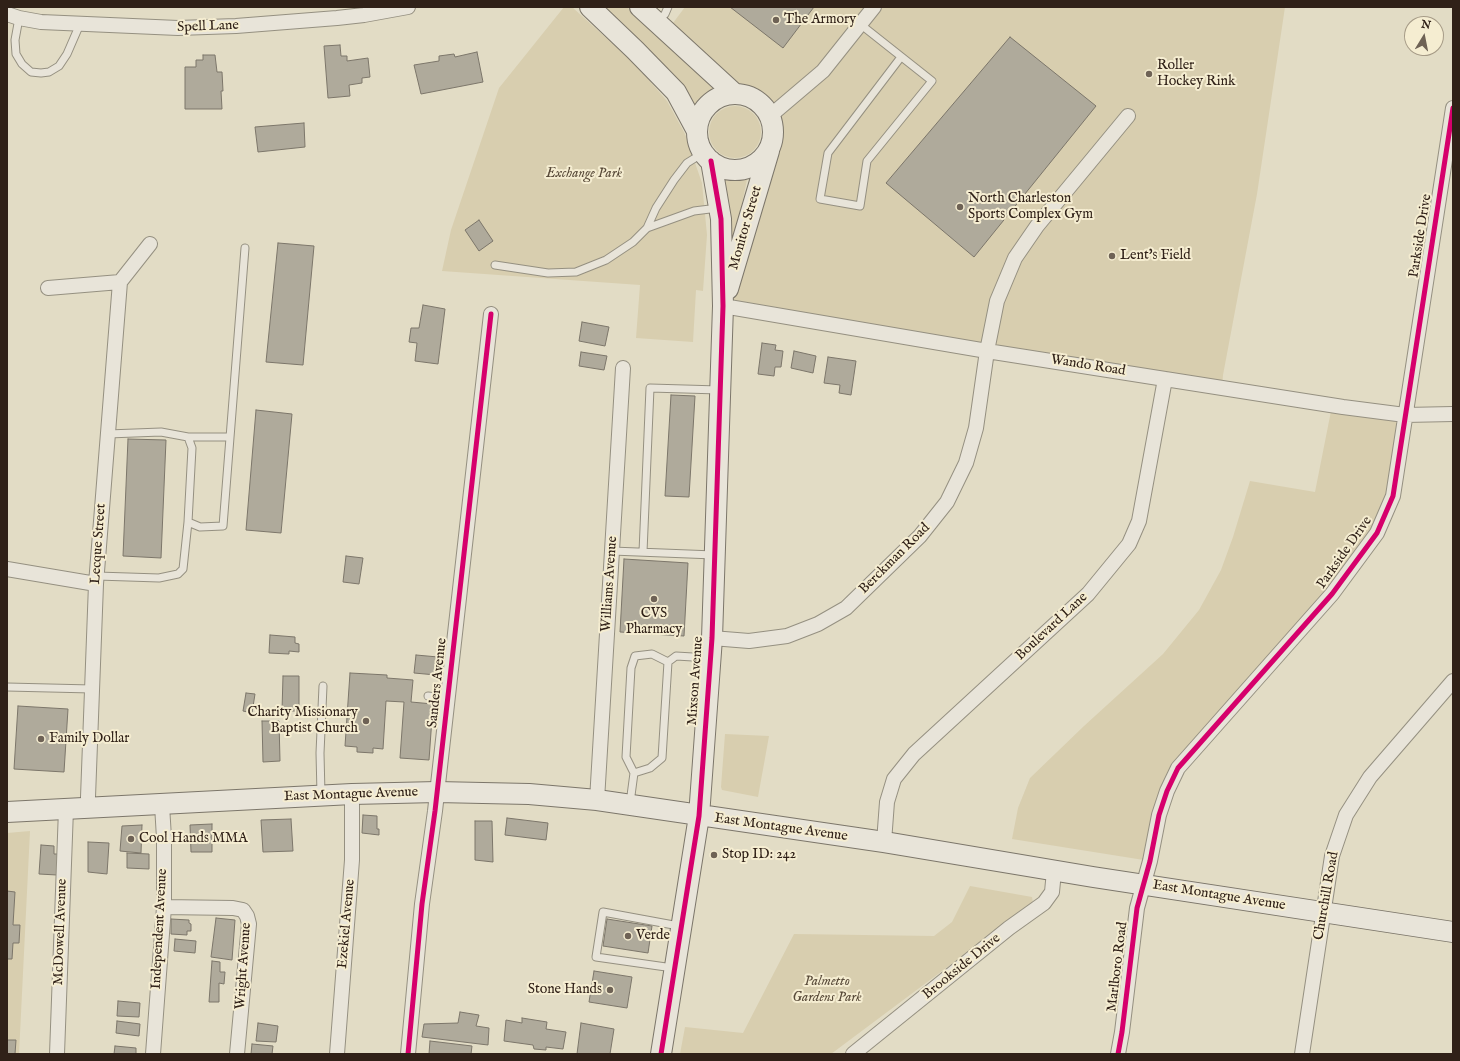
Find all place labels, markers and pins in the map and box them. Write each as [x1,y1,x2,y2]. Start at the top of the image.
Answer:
place label: The Armory [784,12,856,28]
marker: The Armory [771,15,781,25]
place label: Roller Hockey Rink [1157,58,1235,90]
marker: Roller Hockey Rink [1144,69,1154,79]
place label: North Charleston Sports Complex Gym [968,191,1093,224]
marker: North Charleston Sports Complex Gym [955,202,965,212]
place label: Lent's Field [1120,248,1191,264]
marker: Lent's Field [1107,251,1117,261]
marker: CVS Pharmacy [649,594,659,604]
place label: CVS Pharmacy [626,606,682,638]
place label: Charity Missionary Baptist Church [247,705,358,738]
marker: Charity Missionary Baptist Church [361,716,371,726]
place label: Family Dollar [49,731,129,747]
marker: Family Dollar [36,734,46,744]
place label: Cool Hands MMA [139,831,248,847]
marker: Cool Hands MMA [126,834,136,844]
place label: Stop ID: 242 [722,847,796,863]
marker: Stop ID: 242 [709,850,719,860]
place label: Verde [636,928,670,944]
marker: Verde [623,931,633,941]
place label: Stone Hands [528,982,602,998]
marker: Stone Hands [605,985,615,995]

